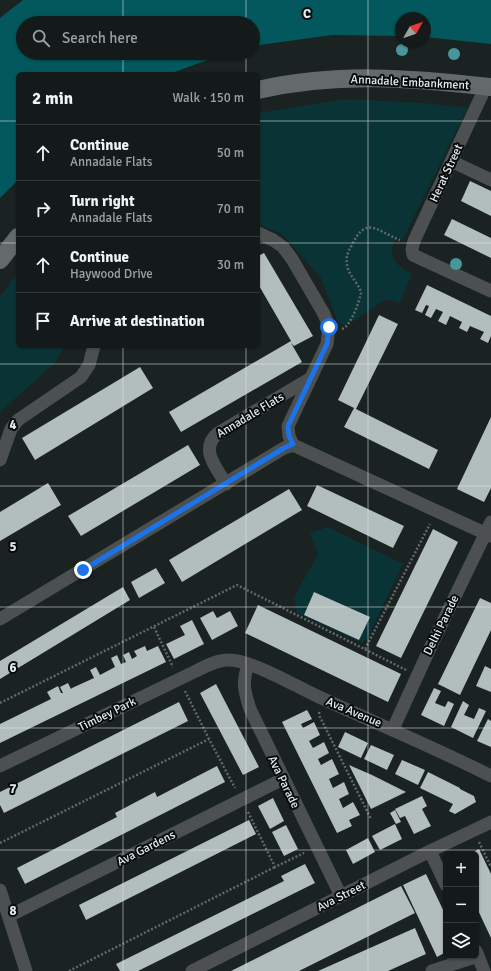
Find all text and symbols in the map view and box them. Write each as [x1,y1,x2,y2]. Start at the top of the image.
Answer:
text: C [303,6,311,22]
north arrow [395,12,431,48]
search box [16,16,260,60]
icon: search [30,27,52,49]
text: Search here [62,29,138,47]
street label: Annadale Embankment [350,72,470,93]
text: 2 min [32,88,73,109]
text: Walk · 150 m [173,90,244,106]
text: Continue [70,136,129,154]
icon: ahead [32,142,54,164]
street label: Herat Street [426,142,466,205]
text: 50 m [217,145,244,161]
text: Annadale Flats [70,154,153,170]
text: Turn right [70,192,135,210]
icon: right [32,198,54,220]
text: 70 m [217,201,244,217]
text: Annadale Flats [70,210,153,226]
text: Continue [70,248,129,266]
icon: ahead [32,254,54,276]
text: 30 m [217,257,244,273]
text: Haywood Drive [70,266,153,282]
icon: arrive [32,310,54,332]
text: Arrive at destination [70,312,205,330]
route start [320,318,338,336]
street label: Annadale Flats [214,389,287,441]
text: 4 [9,417,17,433]
text: 5 [9,539,17,555]
route end [74,561,92,579]
street label: Delhi Parade [420,593,462,658]
text: 6 [9,660,17,676]
street label: Timbey Park [76,694,138,735]
street label: Ava Avenue [324,694,384,731]
street label: Ava Parade [264,753,303,811]
text: 7 [9,781,17,797]
street label: Ava Gardens [114,827,178,870]
map controls [443,851,479,959]
button: + [443,851,479,887]
street label: Ava Street [314,878,368,915]
button: − [443,887,479,923]
text: 8 [9,903,17,919]
button: layers [443,923,479,959]

